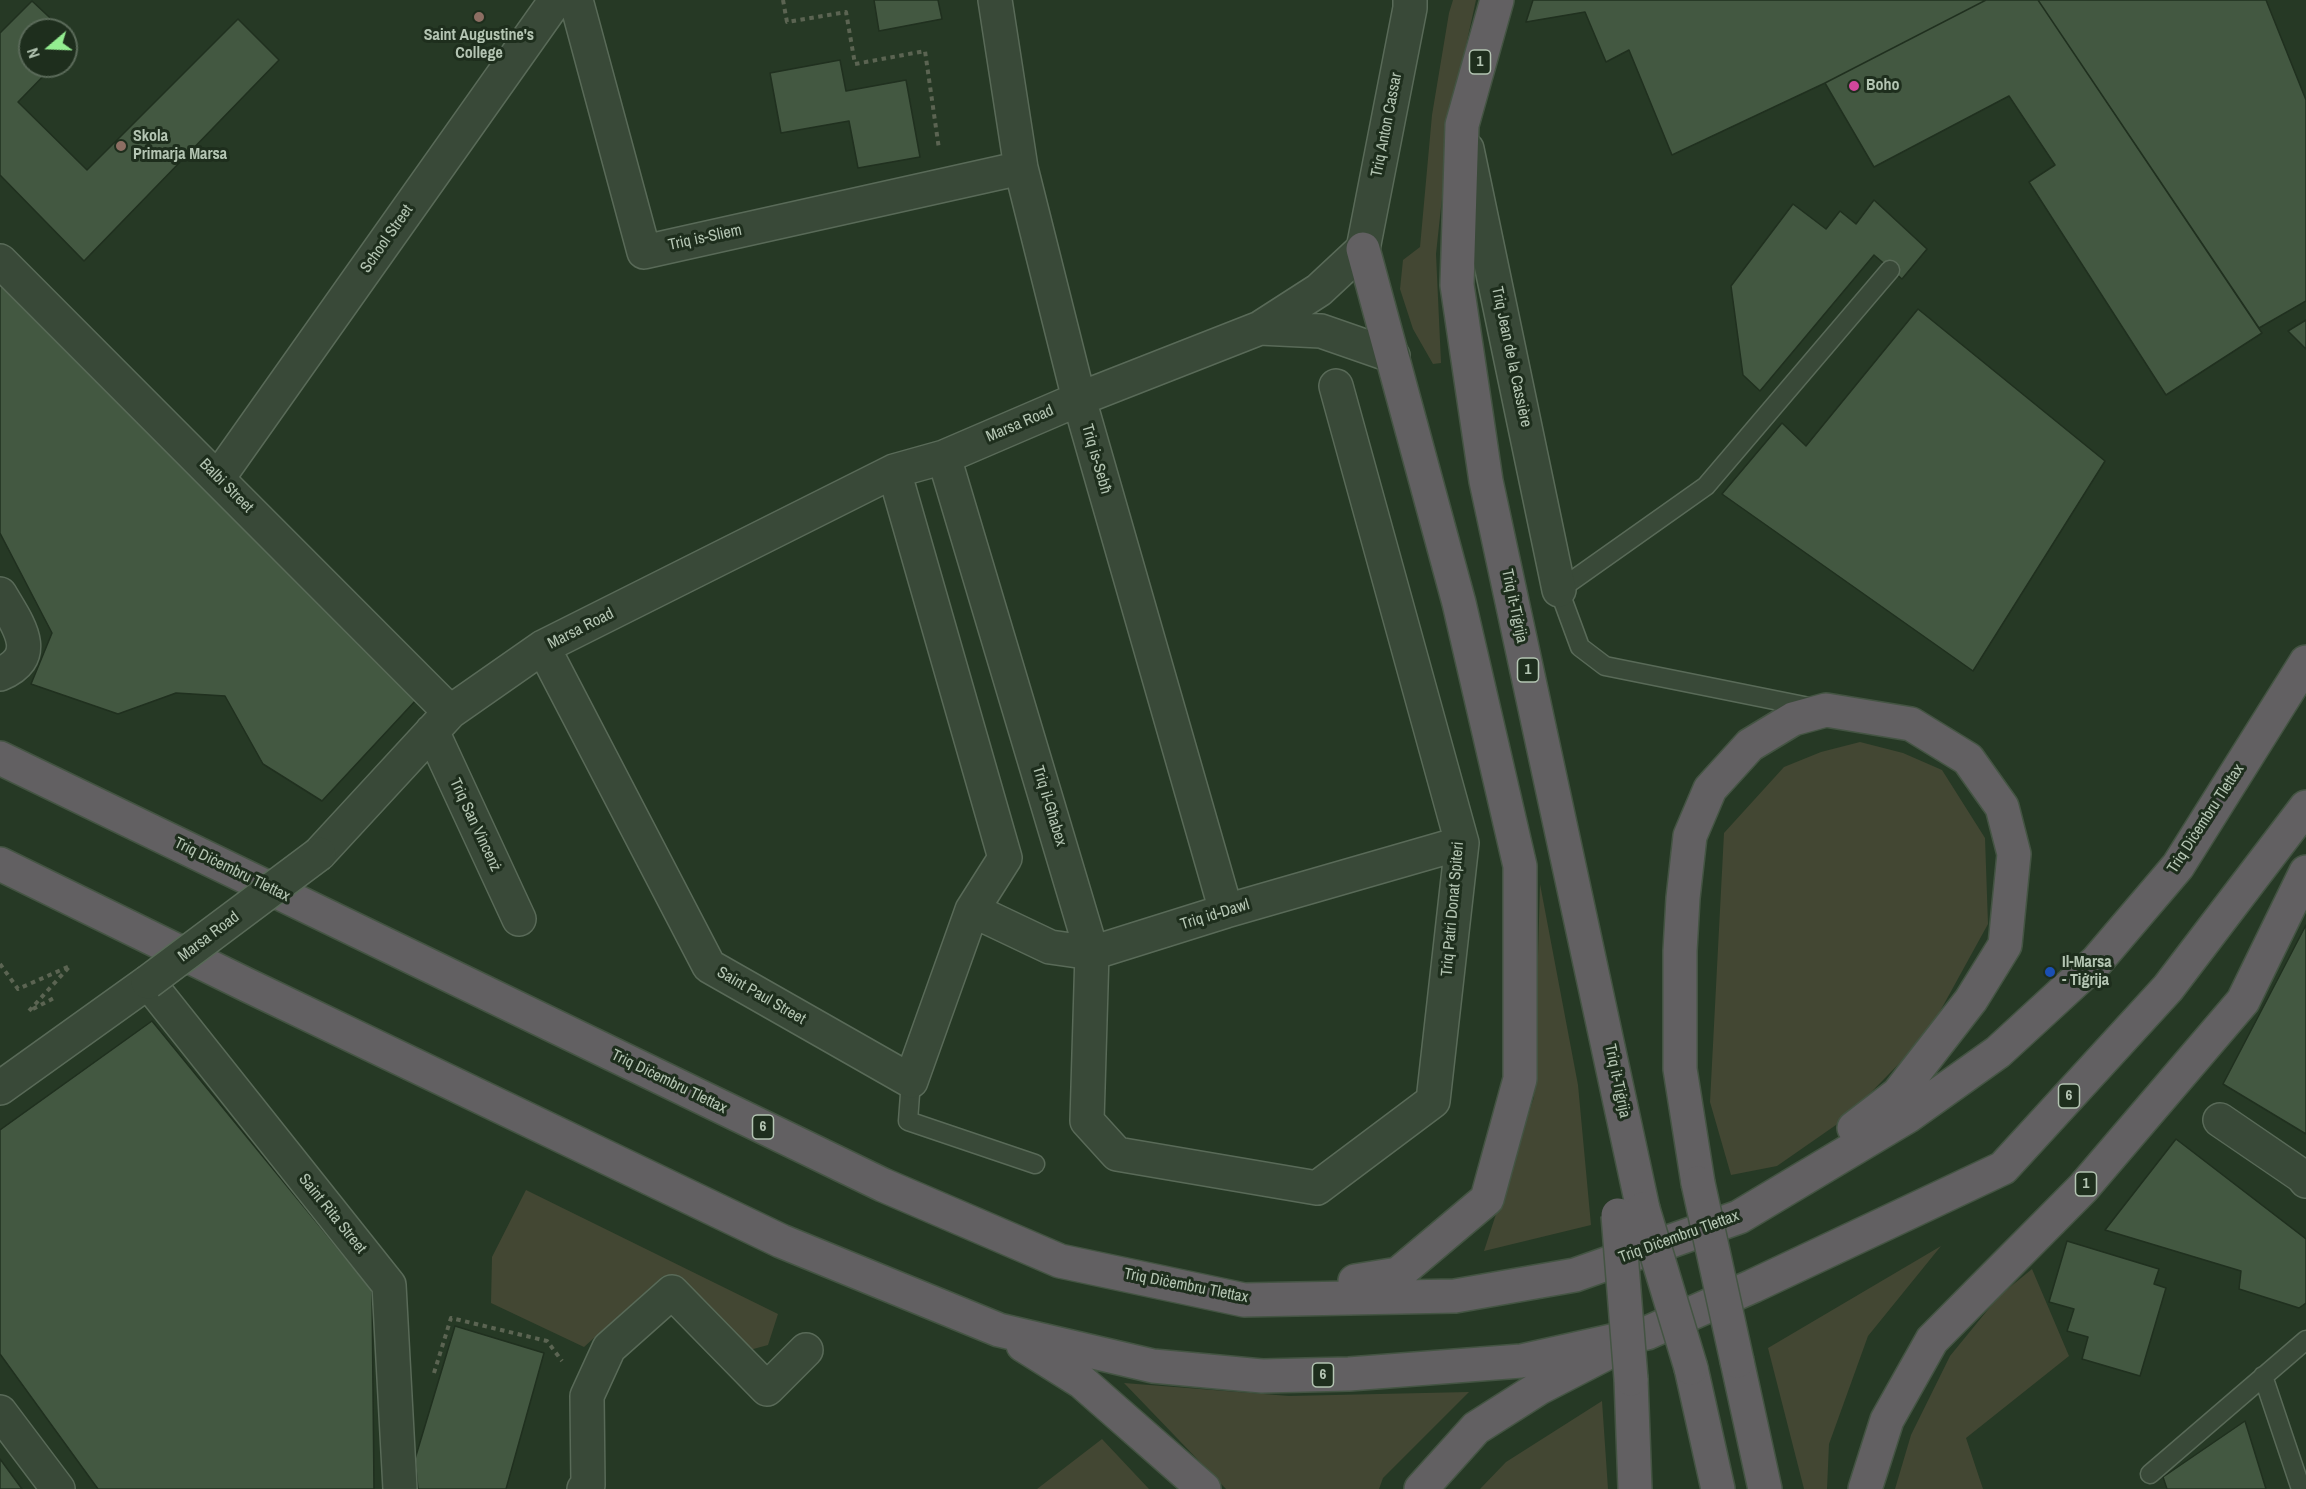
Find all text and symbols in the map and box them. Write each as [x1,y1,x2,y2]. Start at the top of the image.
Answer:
marker: Saint Augustine's College [472,10,486,24]
north arrow [18,18,78,78]
place label: Saint Augustine's College [424,26,534,64]
text: N [21,45,45,61]
road number: 1 [1470,50,1490,74]
street label: Triq Anton Cassar [1367,71,1407,179]
place label: Boho [1866,76,1900,96]
marker: Boho [1847,79,1861,93]
place label: Skola Primarja Marsa [133,127,227,165]
marker: Skola Primarja Marsa [114,139,128,153]
street label: School Street [357,201,417,277]
street label: Triq is-Sliem [667,221,743,255]
street label: Triq Jean de la Cassière [1487,285,1535,429]
street label: Marsa Road [983,401,1057,447]
street label: Triq is-Sebħ [1077,422,1115,496]
street label: Balbi Street [195,455,257,517]
street label: Triq it-Tiġrija [1497,567,1531,645]
street label: Marsa Road [545,604,617,654]
road number: 1 [1518,658,1538,682]
street label: Triq Diċembru Tlettax [2164,761,2248,877]
street label: Triq il-Għabex [1028,763,1070,849]
street label: Triq San Vincenż [445,775,505,875]
street label: Triq Diċembru Tlettax [171,834,293,906]
street label: Triq Patri Donat Spiteri [1438,841,1468,977]
street label: Triq id-Dawl [1178,895,1252,935]
street label: Marsa Road [175,908,243,966]
place label: Il-Marsa - Tiġrija [2062,953,2112,991]
street label: Saint Paul Street [713,963,809,1029]
marker: Il-Marsa - Tiġrija [2043,965,2057,979]
street label: Triq it-Tiġrija [1600,1042,1634,1120]
street label: Triq Diċembru Tlettax [608,1046,730,1118]
road number: 6 [2058,1084,2080,1108]
road number: 6 [752,1115,774,1139]
street label: Saint Rita Street [294,1170,370,1258]
road number: 1 [2076,1172,2096,1196]
street label: Triq Diċembru Tlettax [1616,1206,1742,1268]
street label: Triq Diċembru Tlettax [1122,1265,1250,1307]
road number: 6 [1312,1363,1334,1387]

